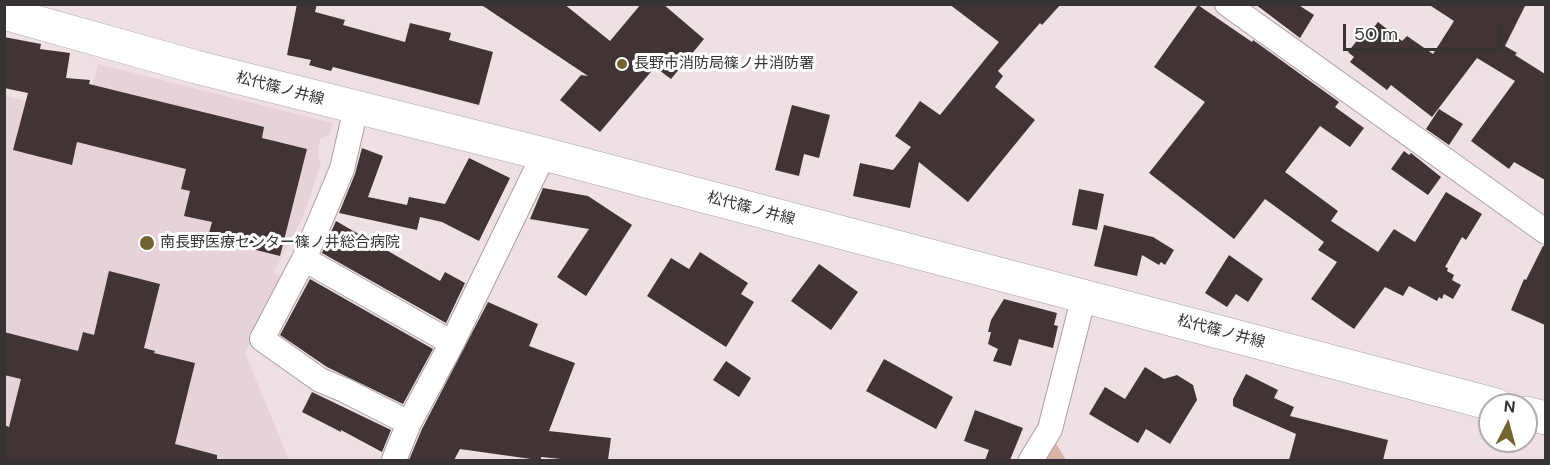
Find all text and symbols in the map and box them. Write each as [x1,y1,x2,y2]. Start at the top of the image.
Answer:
scale bar [1346,12,1505,50]
text: 50 m [1354,22,1398,46]
place label: 長野市消防局篠ノ井消防署 [634,55,814,73]
marker: 長野市消防局篠ノ井消防署 [615,57,629,71]
street label: 松代篠ノ井線 [234,69,326,109]
street label: 松代篠ノ井線 [705,189,797,229]
marker: 南長野医療センター篠ノ井総合病院 [138,234,156,252]
place label: 南長野医療センター篠ノ井総合病院 [160,234,400,252]
street label: 松代篠ノ井線 [1175,312,1267,352]
north arrow [1478,393,1538,453]
text: N [1503,396,1517,418]

